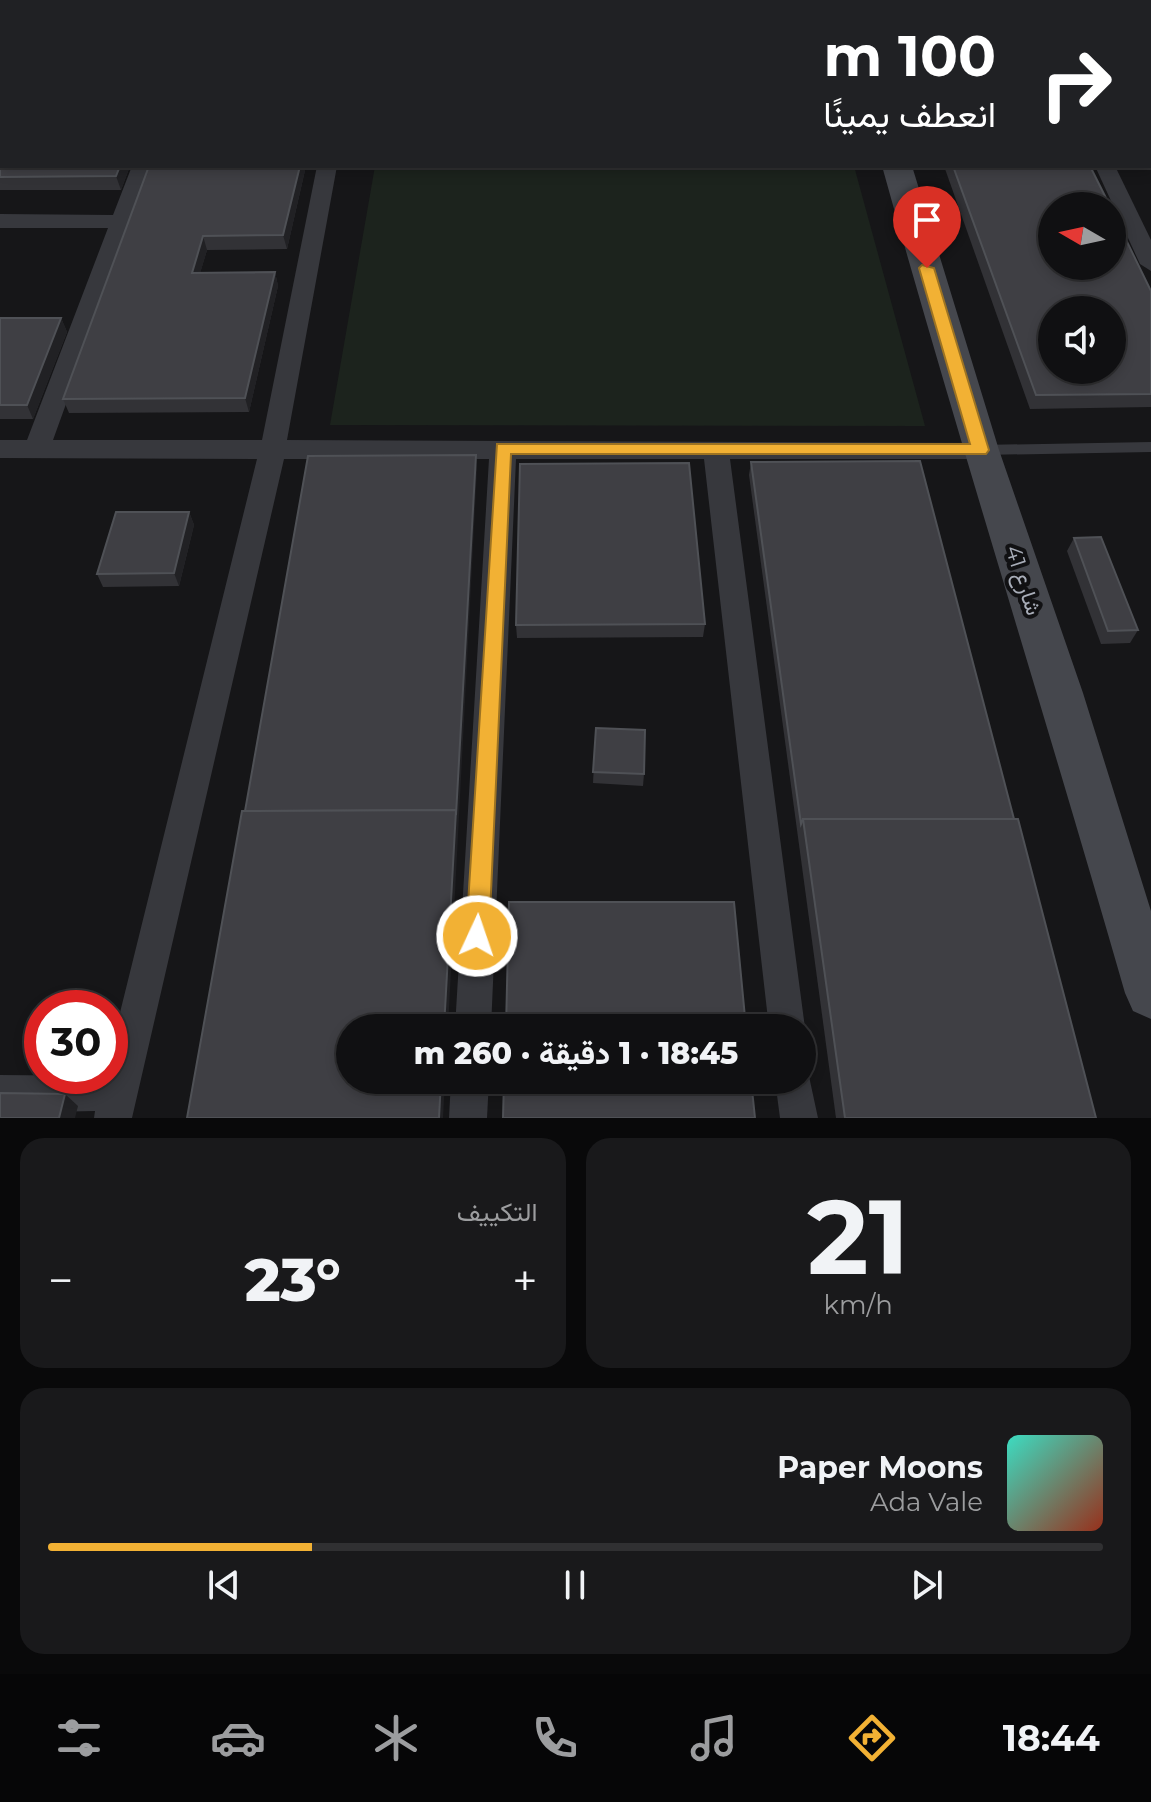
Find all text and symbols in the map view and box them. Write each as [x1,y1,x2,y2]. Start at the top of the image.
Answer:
text: 100 m [823,22,996,90]
icon: right [1024,32,1128,136]
text: انعطف يمينًا [823,92,996,136]
pin [893,186,961,268]
north arrow [1038,192,1126,280]
map controls [1038,192,1126,384]
icon: arrive [905,198,949,242]
button: sound [1038,296,1126,384]
street label: شارع 41 [999,542,1047,619]
position arrow [435,894,519,978]
speed limit sign: 30 [24,990,128,1094]
text: 18:45 · 1 دقيقة · 260 m [414,1035,738,1072]
text: 21 [807,1173,909,1300]
text: التكييف [457,1196,538,1228]
text: 23° [245,1243,341,1316]
text: − [48,1253,73,1307]
text: + [512,1253,538,1307]
text: km/h [824,1289,893,1321]
text: Paper Moons [777,1449,983,1486]
text: Ada Vale [870,1486,983,1518]
icon: previous [202,1563,246,1607]
icon: pause [553,1563,597,1607]
icon: next [905,1563,949,1607]
icon: filters [51,1710,107,1766]
icon: car [210,1710,266,1766]
icon: climate [368,1710,424,1766]
icon: phone [527,1710,583,1766]
icon: music [686,1710,742,1766]
icon: directions [844,1710,900,1766]
text: 18:44 [1003,1716,1100,1760]

